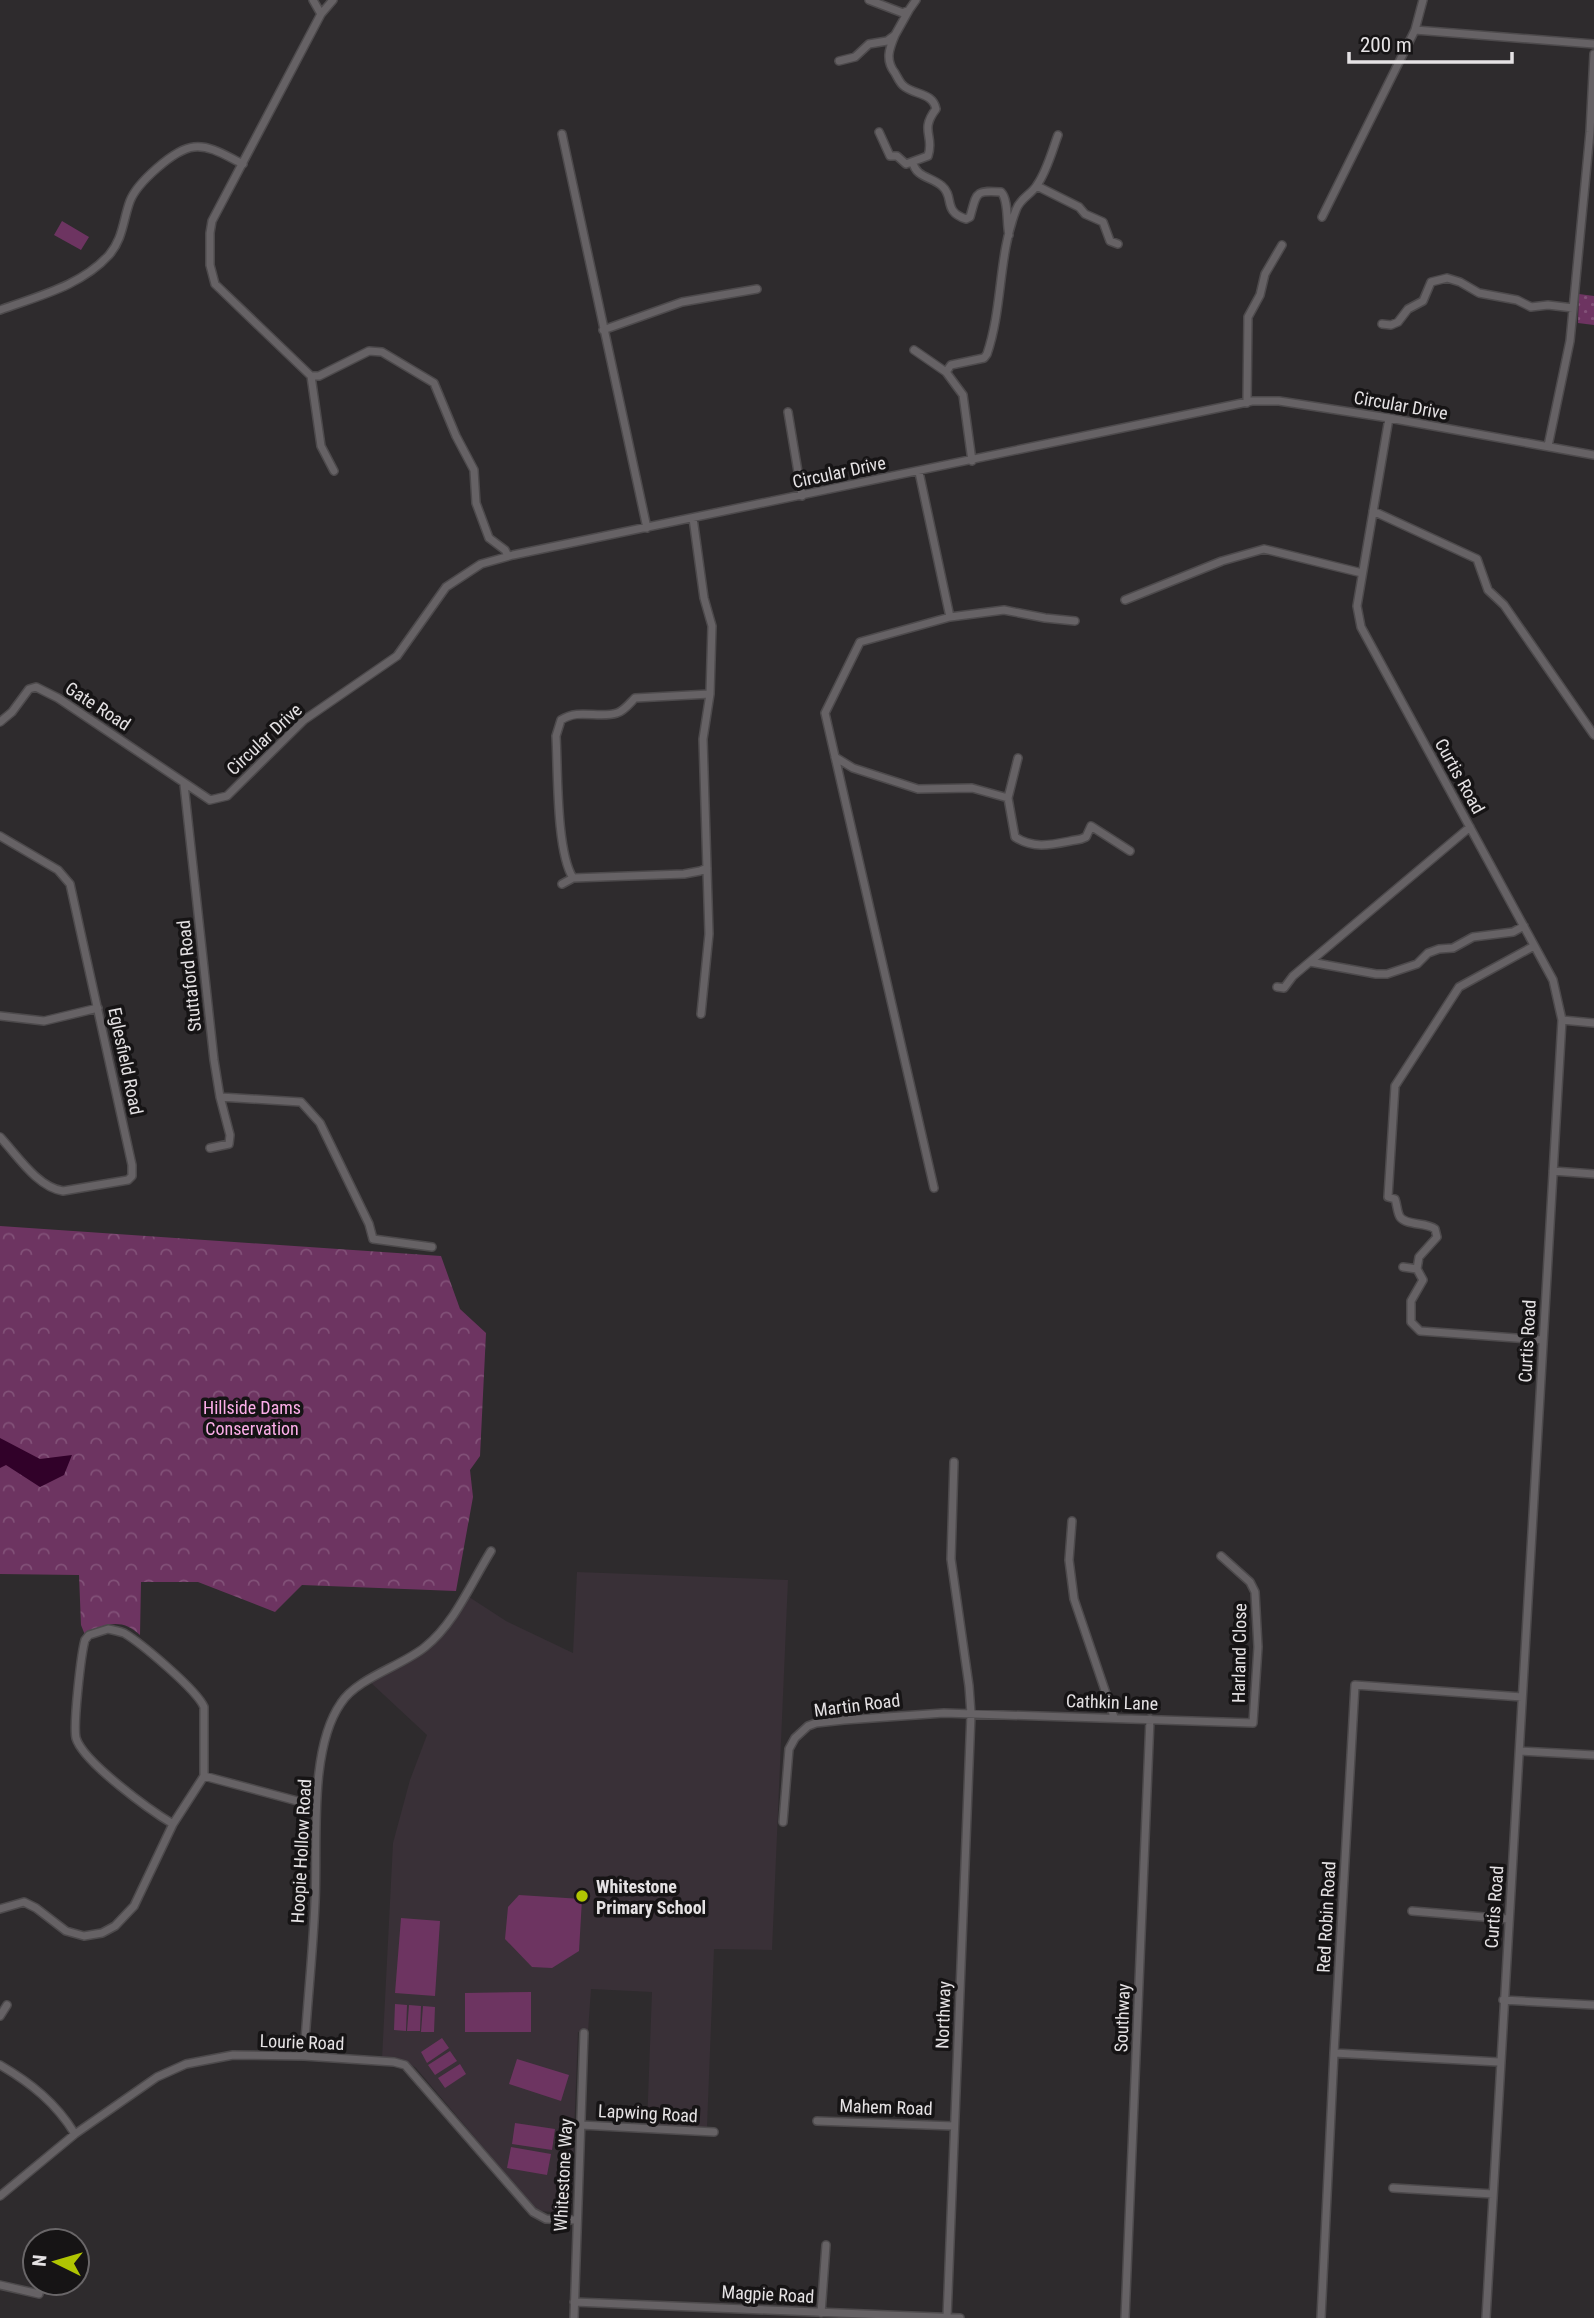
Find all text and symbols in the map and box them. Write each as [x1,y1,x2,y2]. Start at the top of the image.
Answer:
scale bar [1349,21,1512,65]
text: 200 m [1360,33,1412,57]
street label: Circular Drive [1352,386,1450,424]
street label: Circular Drive [790,452,888,492]
street label: Gate Road [62,677,134,735]
street label: Circular Drive [222,699,306,779]
street label: Curtis Road [1431,735,1489,817]
street label: Stuttaford Road [173,919,205,1033]
street label: Eglesfield Road [104,1005,148,1117]
street label: Curtis Road [1514,1299,1540,1383]
park label: Hillside Dams Conservation [203,1397,301,1439]
street label: Harland Close [1228,1603,1250,1703]
street label: Martin Road [813,1689,901,1721]
street label: Cathkin Lane [1066,1690,1158,1714]
street label: Hoopie Hollow Road [287,1778,315,1924]
street label: Red Robin Road [1313,1861,1339,1973]
street label: Curtis Road [1481,1865,1507,1949]
place label: Whitestone Primary School [596,1876,706,1918]
marker: Whitestone Primary School [574,1888,590,1904]
street label: Northway [931,1980,955,2049]
street label: Southway [1110,1983,1134,2053]
street label: Lourie Road [259,2030,345,2054]
street label: Mahem Road [839,2095,933,2119]
street label: Lapwing Road [598,2100,698,2126]
street label: Whitestone Way [550,2117,576,2232]
north arrow [21,2227,91,2297]
text: N [28,2254,52,2267]
street label: Magpie Road [721,2281,815,2307]

